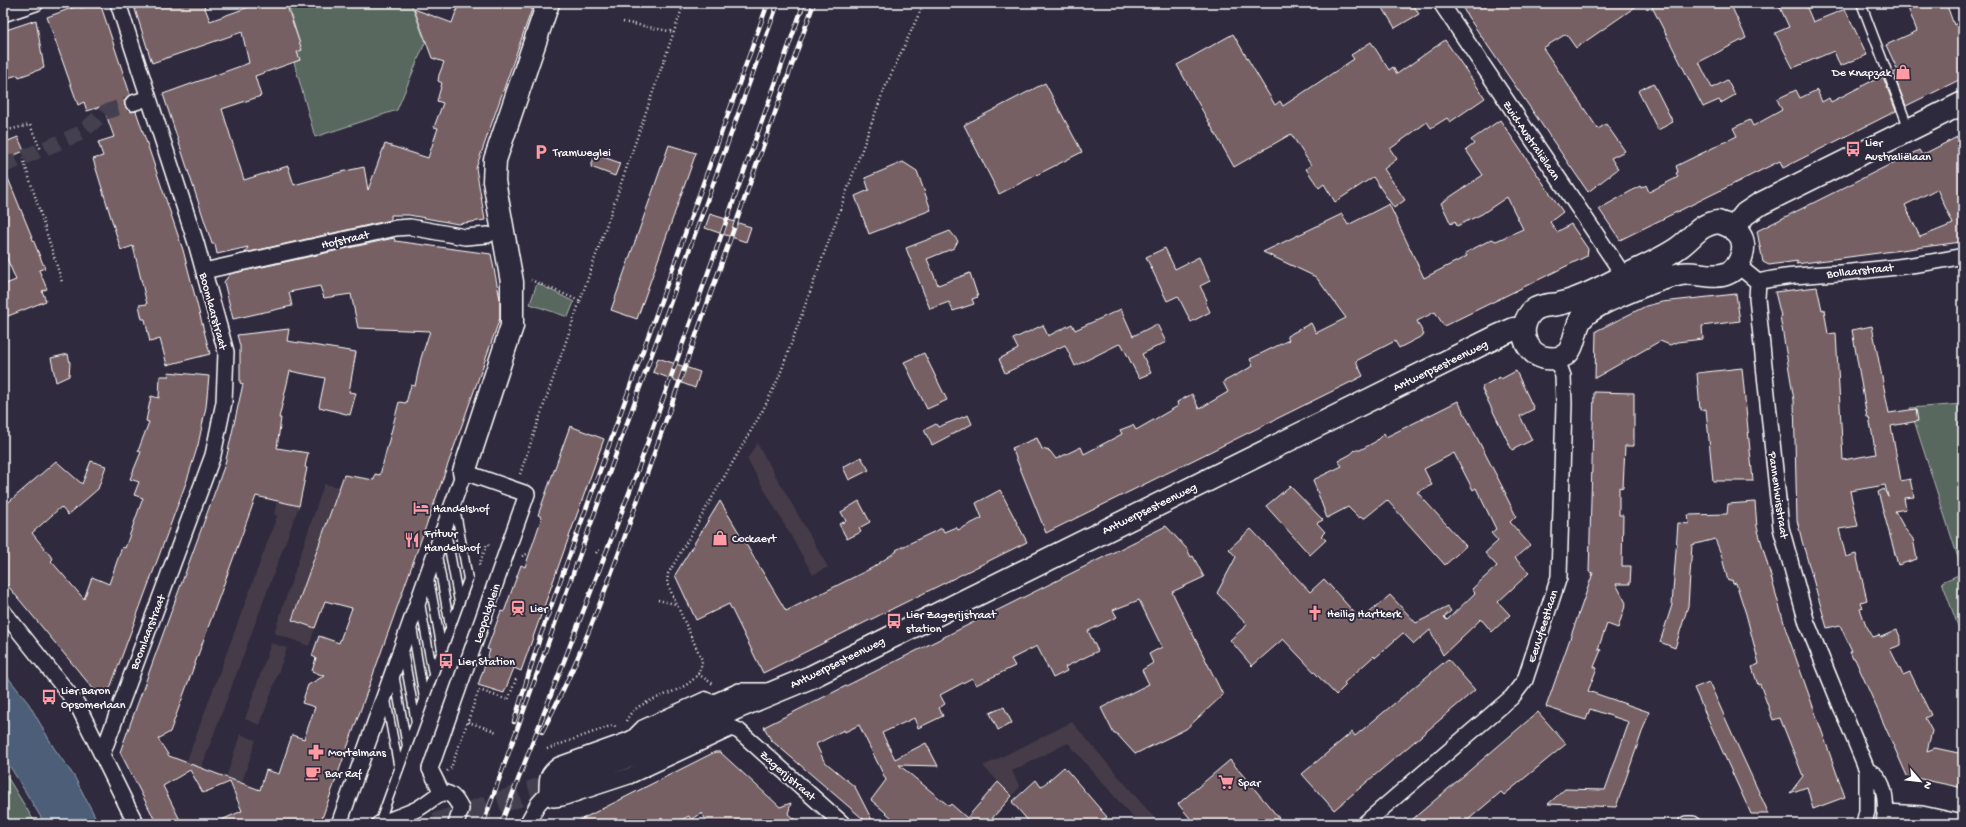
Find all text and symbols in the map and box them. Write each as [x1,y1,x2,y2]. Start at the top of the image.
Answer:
shop icon: De Knapzak [1894,63,1912,81]
place label: De Knapzak [1831,67,1893,81]
street label: Zuid-Australiëlaan [1499,99,1562,184]
place label: Lier Australiëlaan [1865,137,1931,165]
bus stop icon: Lier Australiëlaan [1844,140,1862,158]
parking icon: Tramweglei [532,143,550,161]
place label: Tramweglei [552,147,611,161]
street label: Hofstraat [320,228,372,253]
street label: Bollaarstraat [1825,261,1895,283]
street label: Boomlaarstraat [195,271,229,353]
street label: Antwerpsesteenweg [1391,338,1491,396]
street label: Pannenhuisstraat [1764,450,1790,541]
street label: Antwerpsesteenweg [1100,481,1200,539]
hotel icon: Handelshof [412,499,430,517]
place label: Handelshof [433,503,490,517]
place label: Frituur Handelshof [423,528,481,556]
shop icon: Cockaert [711,529,729,547]
restaurant icon: Frituur Handelshof [403,531,421,549]
place label: Cockaert [732,533,777,547]
street label: Leopoldplein [471,582,505,645]
street label: Eeuwfeestlaan [1526,588,1562,665]
street label: Boomlaarstraat [128,592,170,673]
station icon: Lier [509,599,527,617]
place label: Lier [530,603,549,617]
church icon: Heilig Hartkerk [1306,604,1324,622]
place label: Heilig Hartkerk [1327,608,1403,622]
place label: Lier Zagerijstraat station [906,609,997,637]
bus stop icon: Lier Zagerijstraat station [885,612,903,630]
street label: Antwerpsesteenweg [788,635,888,693]
bus stop icon: Lier Station [437,652,455,670]
place label: Lier Station [458,656,515,670]
place label: Lier Baron Opsomerlaan [61,685,126,713]
bus stop icon: Lier Baron Opsomerlaan [40,688,58,706]
pharmacy icon: Mortelmans [307,743,325,761]
place label: Mortelmans [328,747,386,761]
street label: Zagerijstraat [756,748,818,805]
north arrow [1900,761,1940,801]
cafe icon: Bar Raf [304,764,322,782]
place label: Bar Raf [324,768,363,782]
supermarket icon: Spar [1217,773,1235,791]
place label: Spar [1238,777,1262,791]
text: N [1920,779,1934,791]

